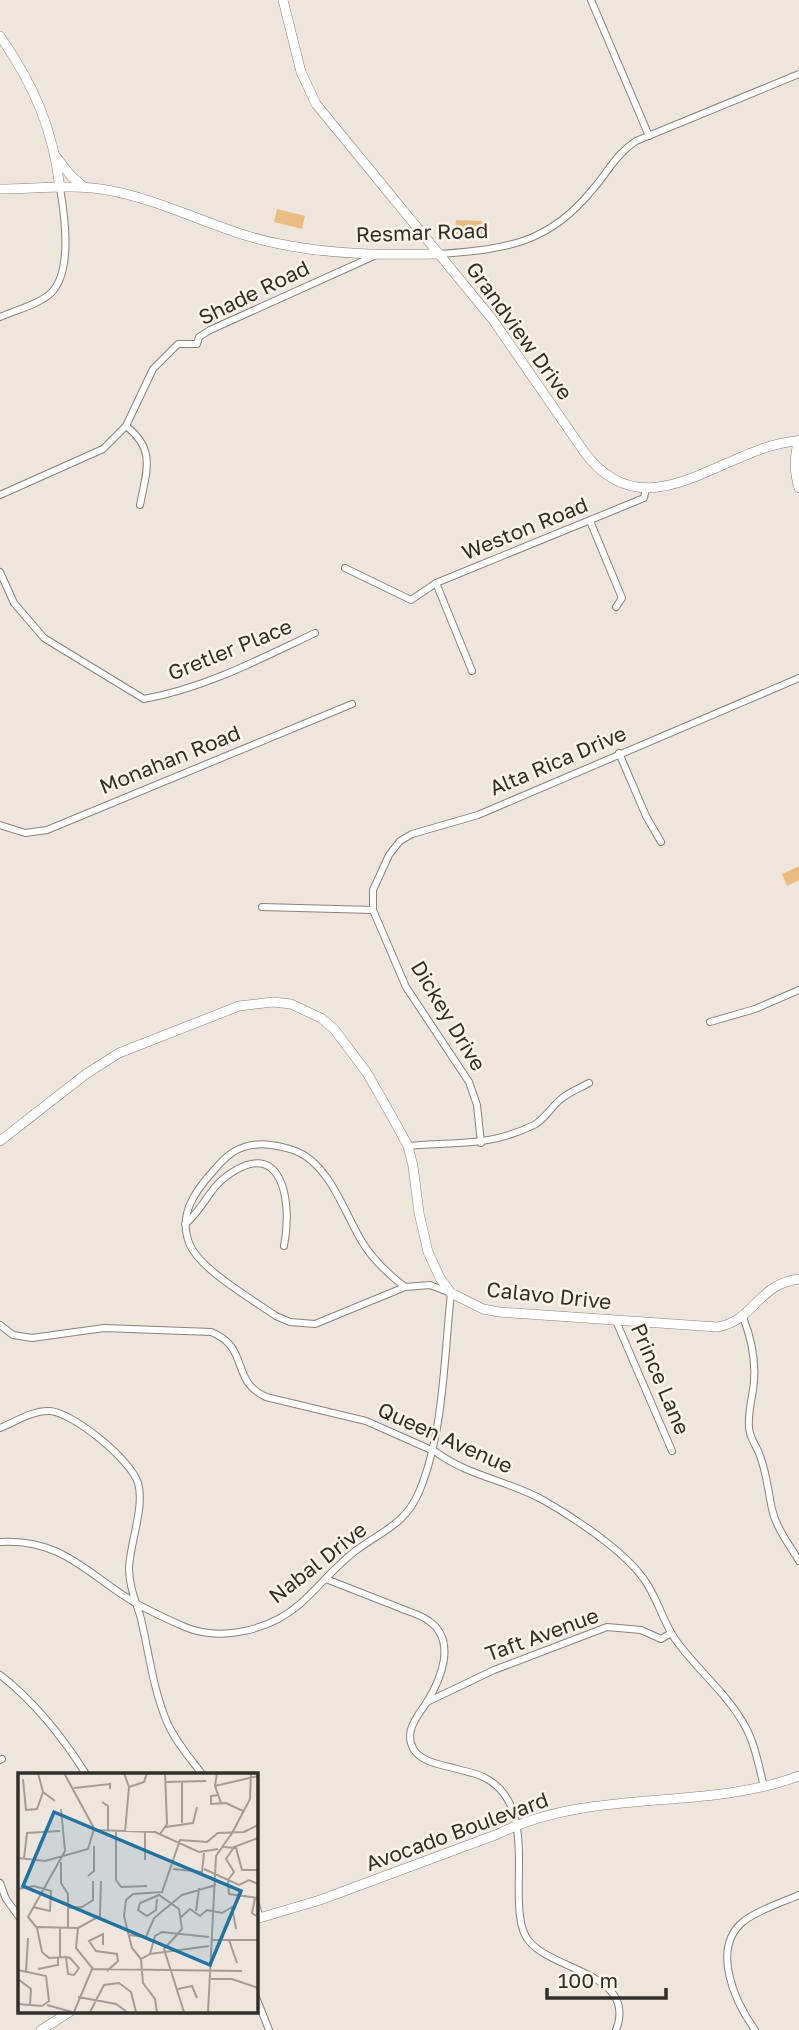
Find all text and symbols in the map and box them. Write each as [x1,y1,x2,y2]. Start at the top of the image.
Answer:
street label: Resmar Road [355,217,489,247]
street label: Shade Road [194,254,313,330]
street label: Grandview Drive [461,256,579,404]
street label: Weston Road [458,491,591,565]
street label: Gretler Place [164,612,295,686]
street label: Monahan Road [95,719,244,799]
street label: Alta Rica Drive [485,720,630,801]
street label: Dickey Drive [406,956,492,1075]
street label: Calavo Drive [485,1276,613,1314]
street label: Prince Lane [626,1319,696,1438]
street label: Queen Avenue [374,1396,517,1478]
street label: Nabal Drive [263,1516,371,1608]
street label: Taft Avenue [481,1602,602,1667]
inset map [18,1773,257,2012]
street label: Avocado Boulevard [362,1786,551,1876]
scale bar [547,1956,666,2000]
text: 100 m [558,1967,618,1993]

